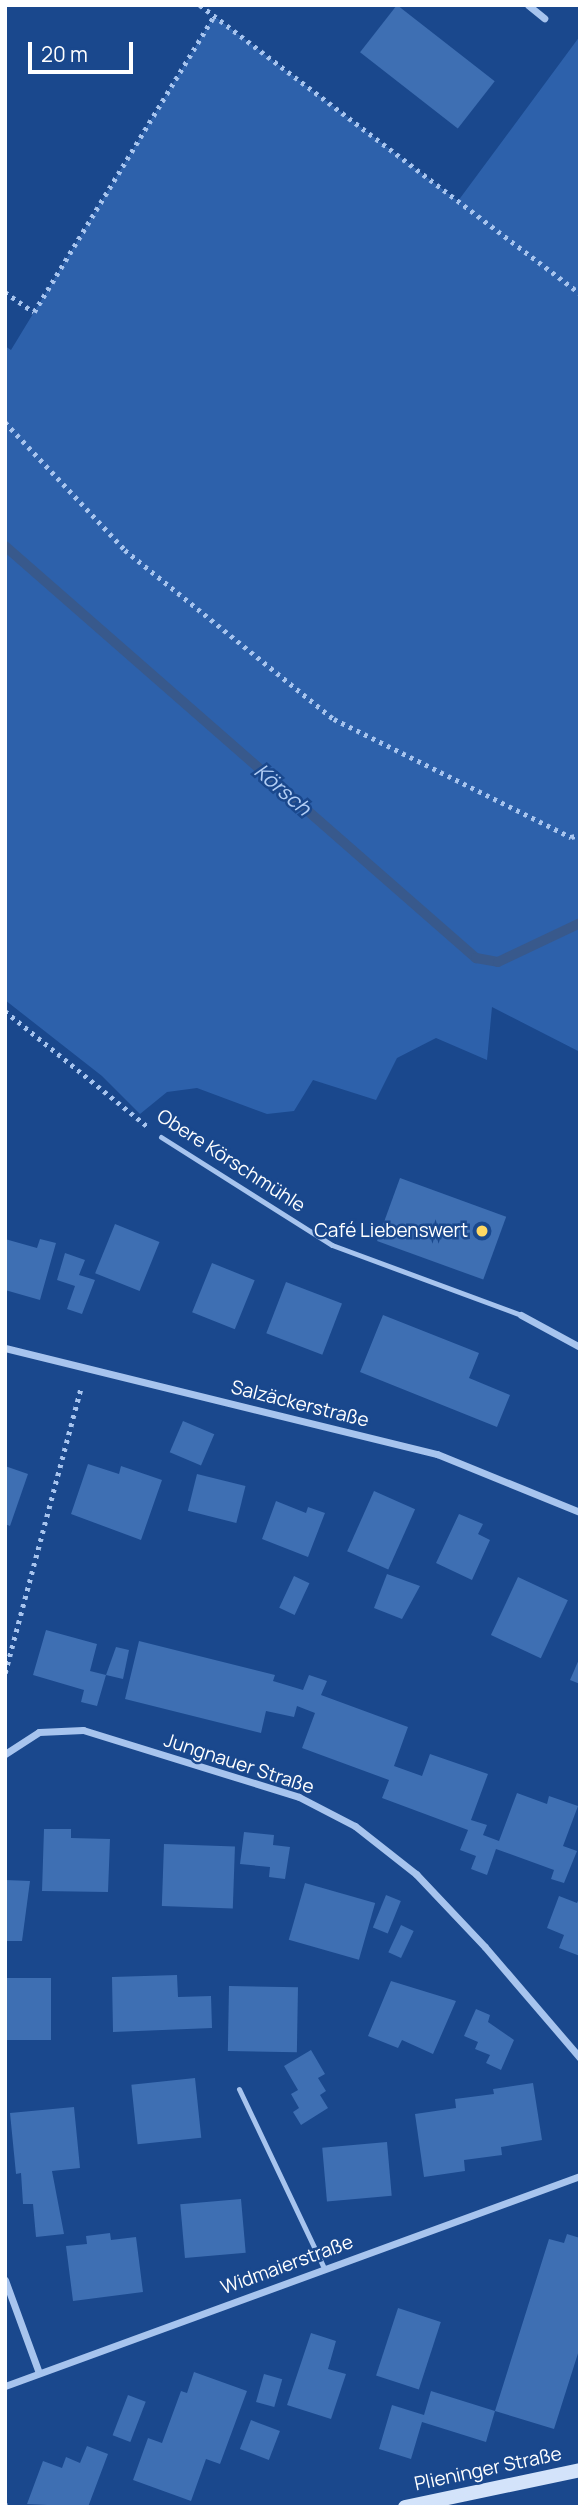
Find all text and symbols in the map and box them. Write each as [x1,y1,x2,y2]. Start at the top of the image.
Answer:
scale bar [32,28,136,72]
text: 20 m [41,40,88,68]
water label: Körsch [250,758,316,820]
street label: Obere Körschmühle [153,1105,309,1217]
place label: Café Liebenswert [314,1220,468,1242]
marker: Café Liebenswert [474,1223,490,1239]
street label: Salzäckerstraße [229,1376,371,1432]
street label: Jungnauer Straße [161,1729,317,1799]
street label: Widmaierstraße [218,2231,356,2299]
street label: Plieninger Straße [412,2442,564,2496]

